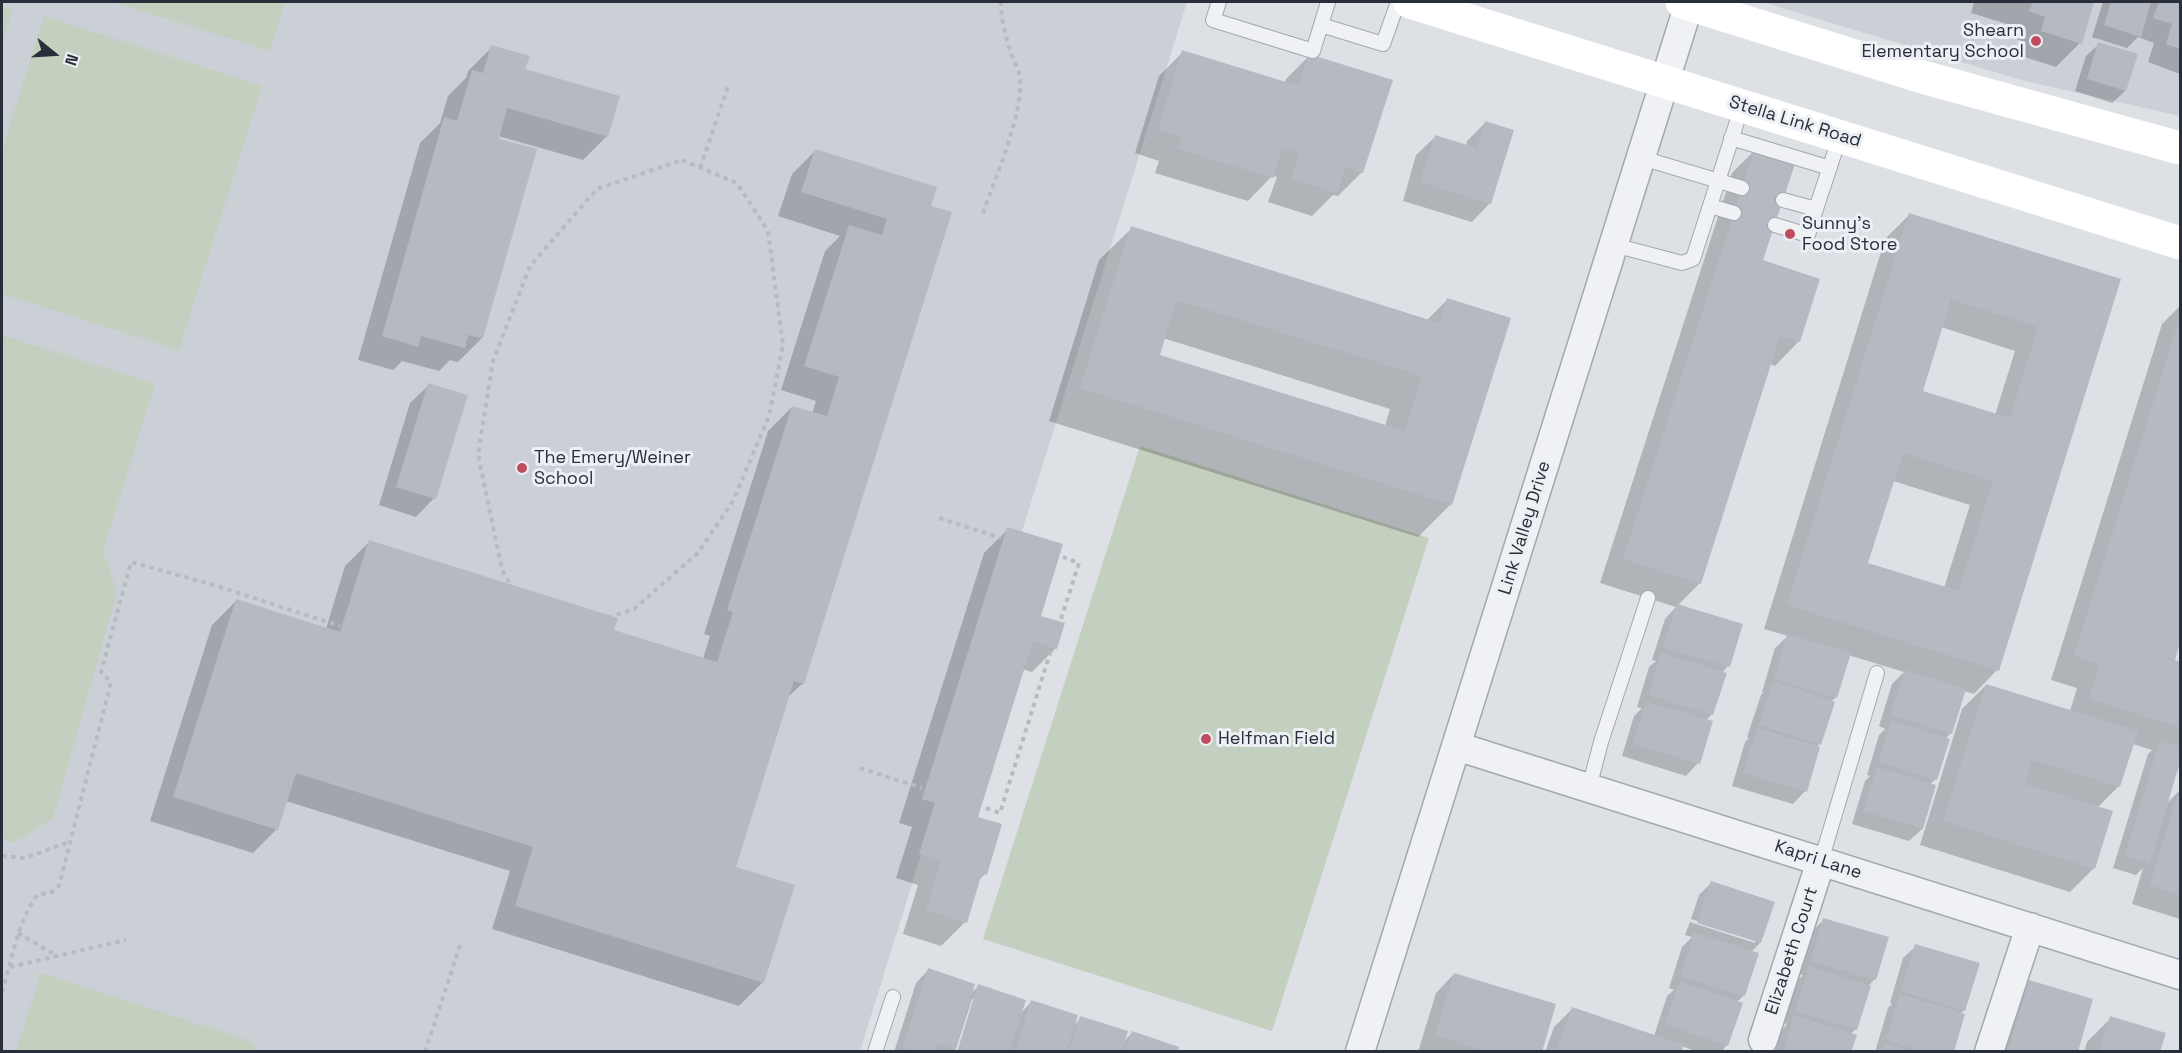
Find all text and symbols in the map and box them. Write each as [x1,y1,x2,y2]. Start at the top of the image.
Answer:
place label: Shearn Elementary School [1861,20,2024,63]
north arrow [24,24,84,84]
marker: Shearn Elementary School [2029,34,2043,48]
text: N [60,51,83,68]
street label: Stella Link Road [1726,92,1864,152]
place label: Sunny's Food Store [1802,213,1897,256]
marker: Sunny's Food Store [1783,227,1797,241]
place label: The Emery/Weiner School [534,447,691,490]
street label: Link Valley Drive [1494,459,1556,597]
marker: The Emery/Weiner School [515,461,529,475]
place label: Helfman Field [1218,728,1335,750]
marker: Helfman Field [1199,732,1213,746]
street label: Kapri Lane [1772,836,1864,884]
street label: Elizabeth Court [1761,884,1823,1018]

